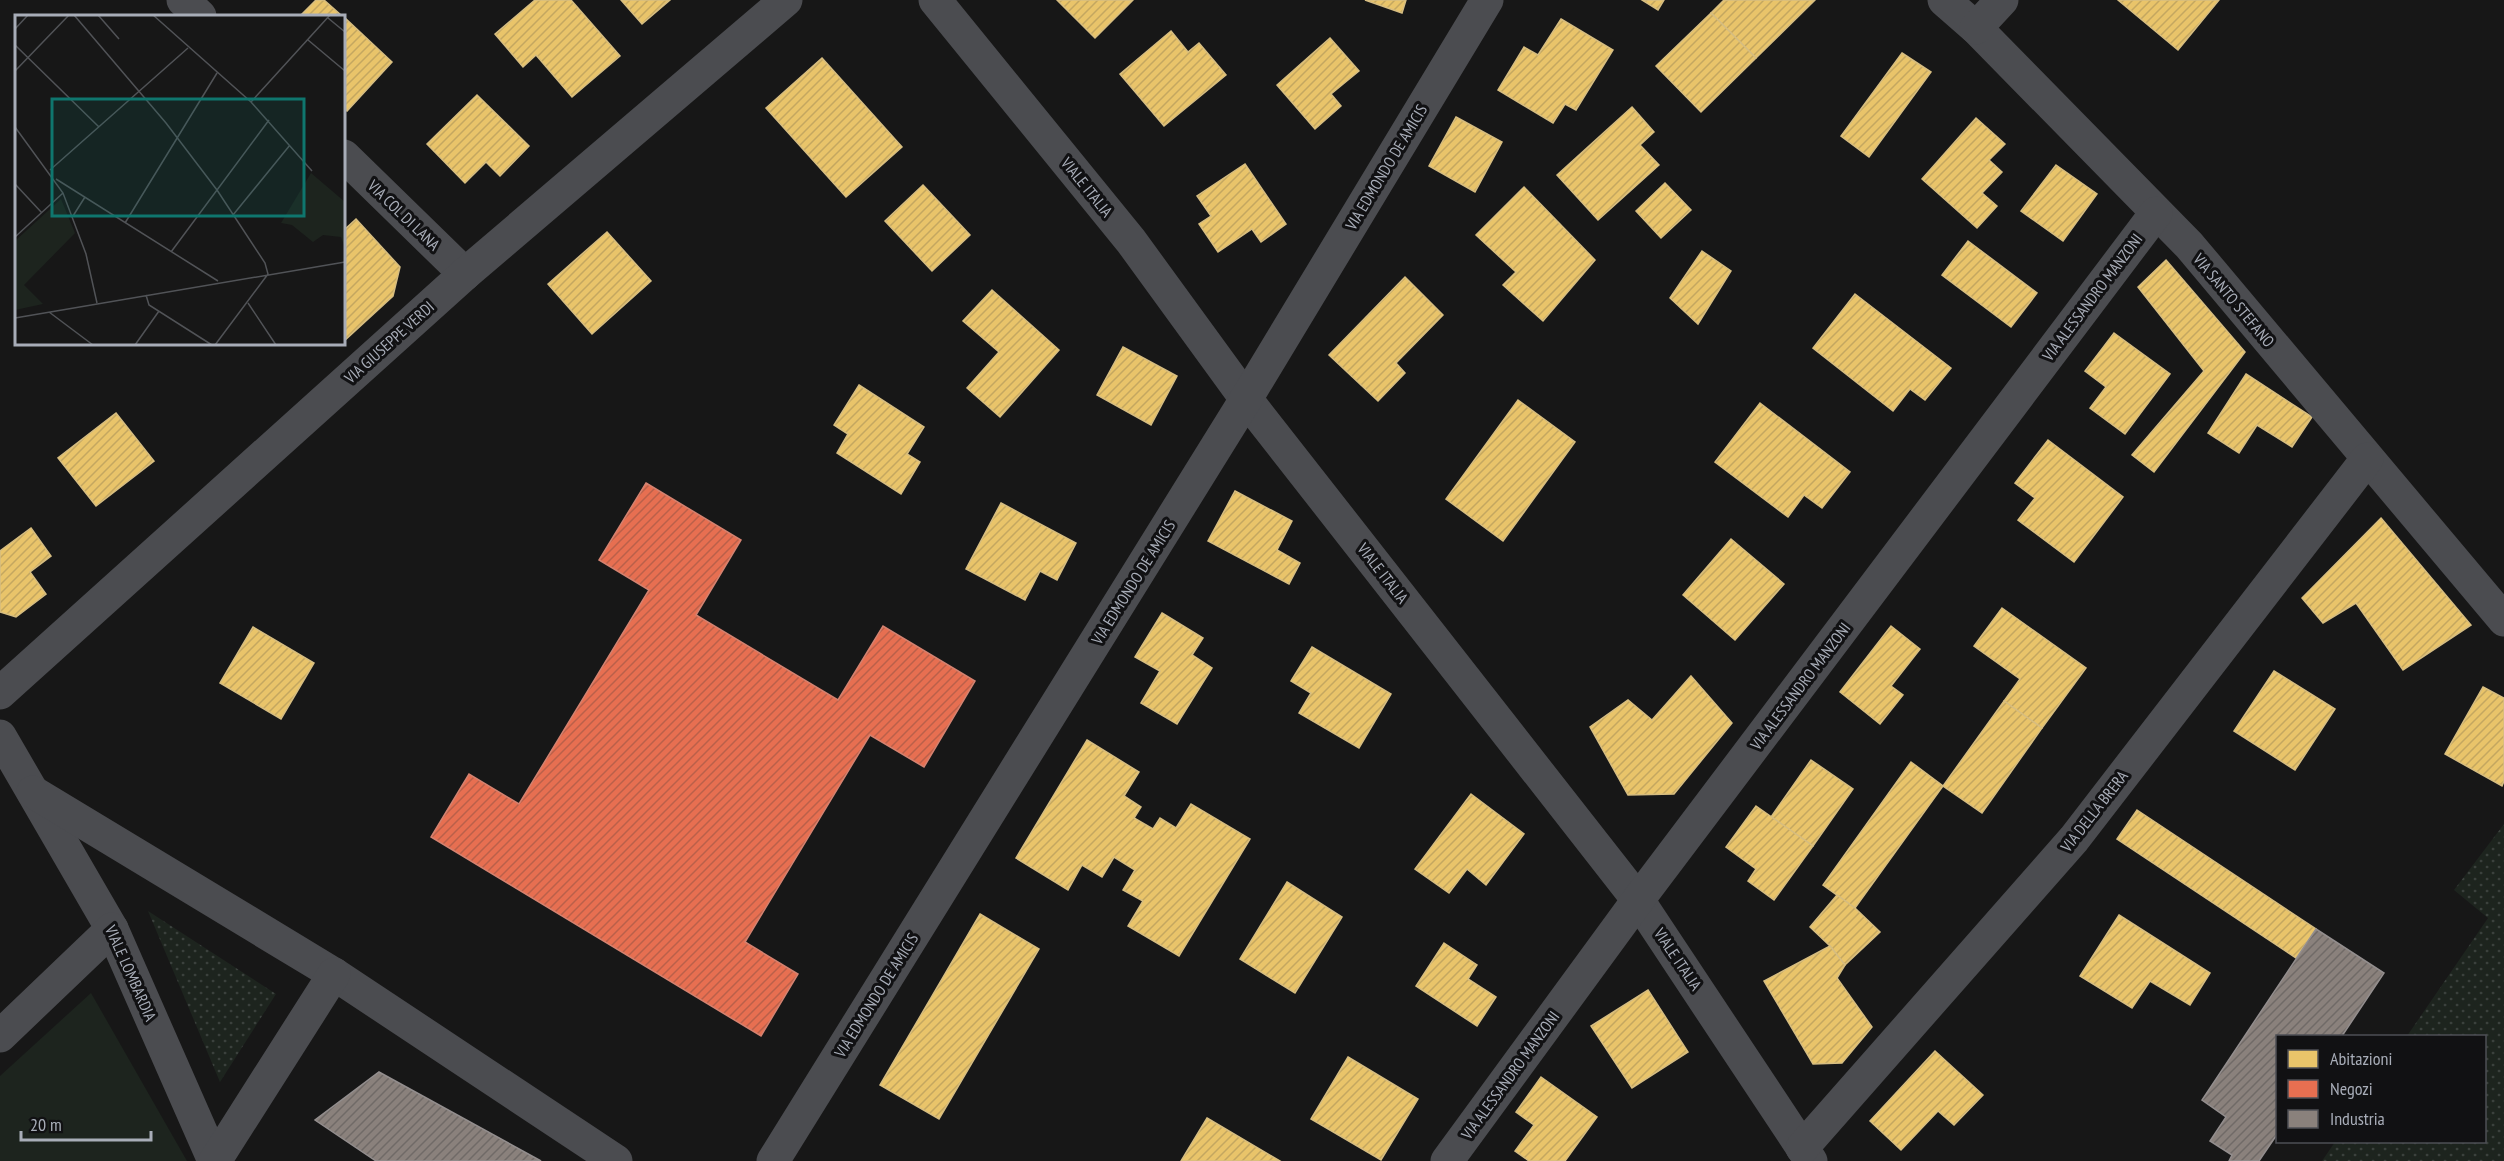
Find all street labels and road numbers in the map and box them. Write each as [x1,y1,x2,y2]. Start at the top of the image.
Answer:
street label: VIA EDMONDO DE AMICIS [1340,101,1431,234]
street label: VIALE ITALIA [1056,152,1117,221]
street label: VIA COL DI LANA [363,175,445,255]
street label: VIA ALESSANDRO MANZONI [2037,229,2146,365]
street label: VIA SANTO STEFANO [2188,248,2279,351]
street label: VIA GIUSEPPE VERDI [339,297,438,388]
street label: VIA EDMONDO DE AMICIS [1086,516,1179,649]
street label: VIALE ITALIA [1353,538,1413,608]
street label: VIA ALESSANDRO MANZONI [1745,618,1854,754]
street label: VIA DELLA BRERA [2055,766,2132,856]
street label: VIALE LOMBARDIA [101,921,161,1024]
street label: VIALE ITALIA [1649,923,1706,994]
street label: VIA EDMONDO DE AMICIS [829,929,922,1062]
street label: VIA ALESSANDRO MANZONI [1456,1007,1563,1144]

